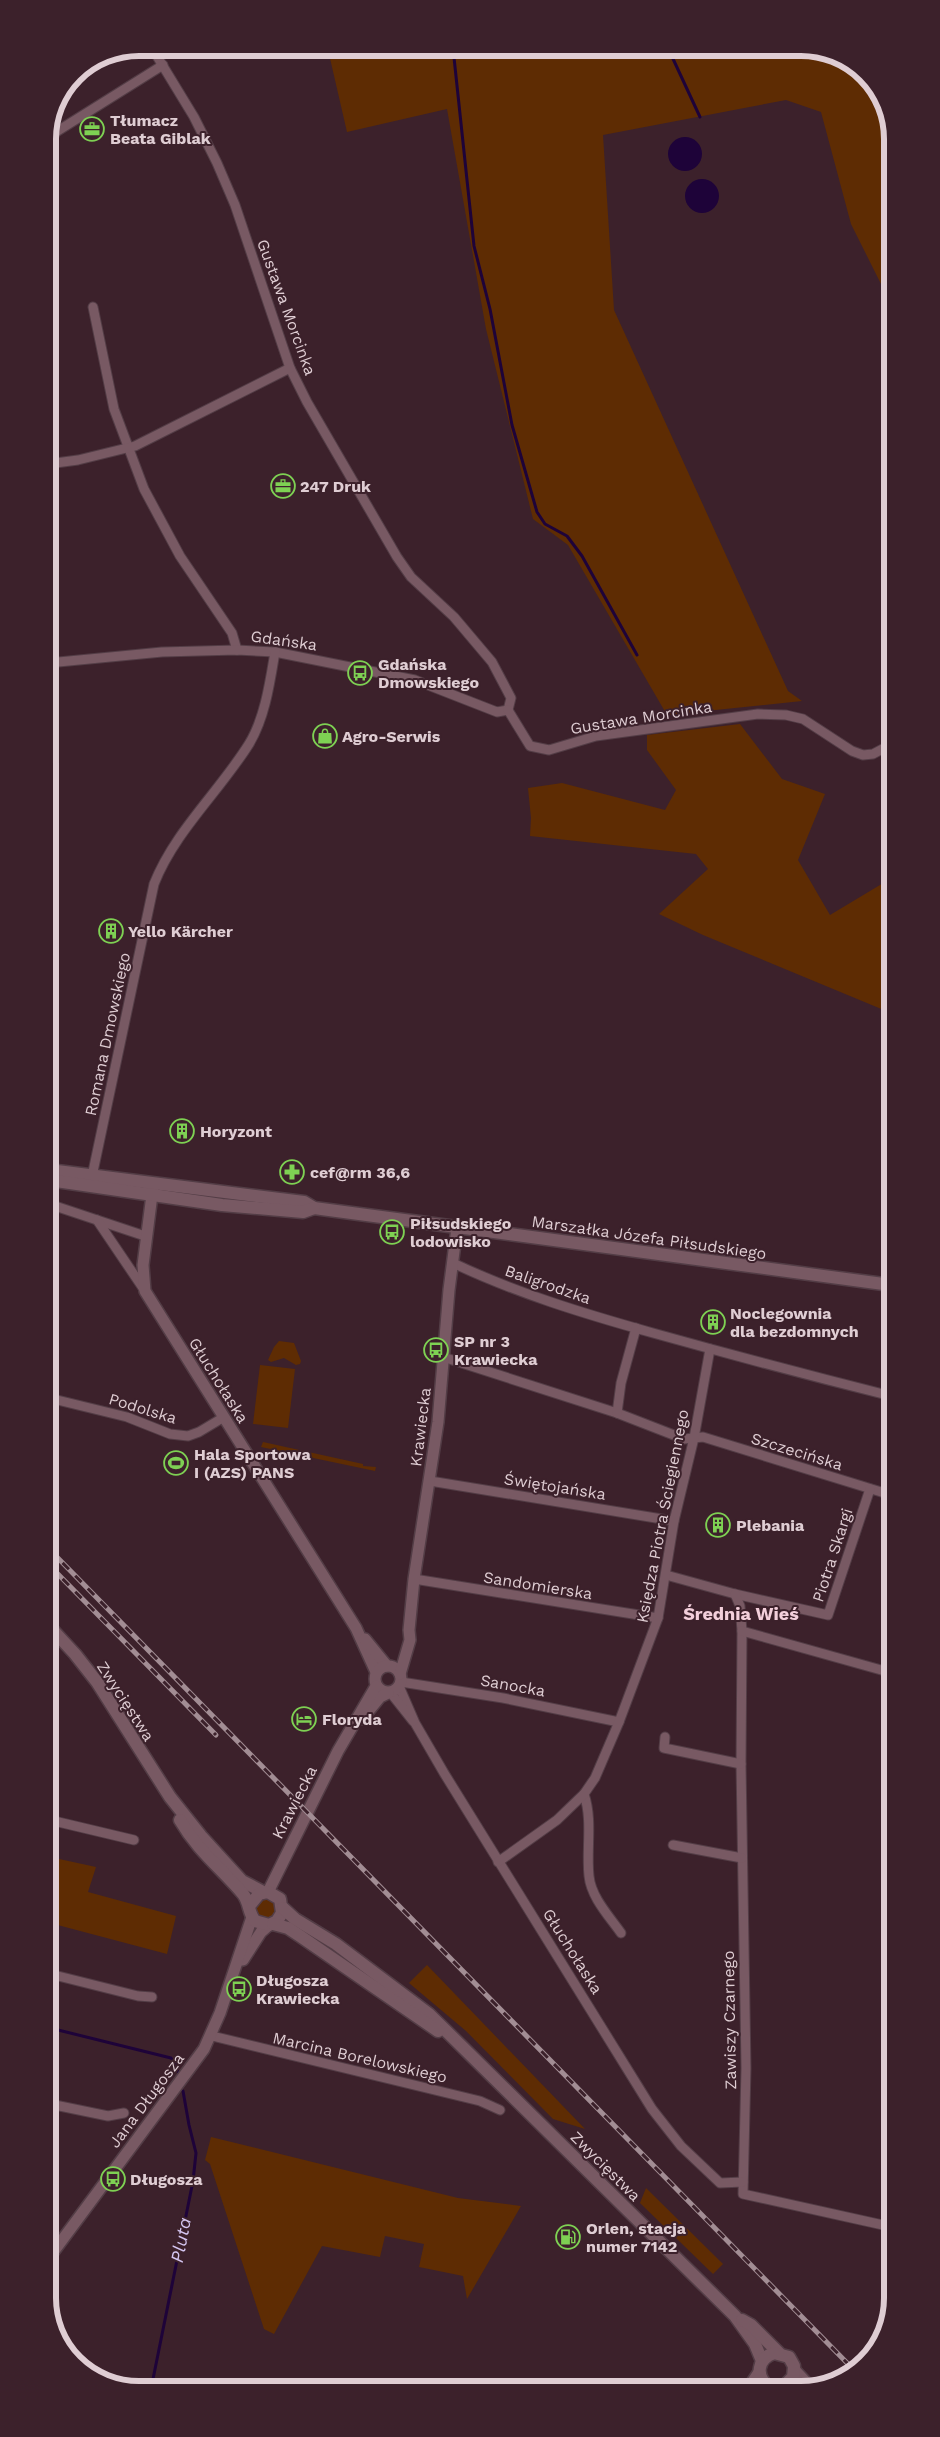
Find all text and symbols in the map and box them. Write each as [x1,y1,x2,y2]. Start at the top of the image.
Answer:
place label: Tłumacz Beata Giblak [110,111,211,148]
office icon: Tłumacz Beata Giblak [79,116,105,142]
street label: Gustawa Morcinka [253,237,320,378]
office icon: 247 Druk [270,473,296,499]
place label: 247 Druk [300,477,371,496]
street label: Gdańska [249,626,318,655]
place label: Gdańska Dmowskiego [378,655,480,692]
bus stop icon: Gdańska Dmowskiego [347,660,373,686]
street label: Gustawa Morcinka [569,697,713,738]
shop icon: Agro-Serwis [312,723,338,749]
place label: Agro-Serwis [342,727,441,746]
building icon: Yello Kärcher [98,918,124,944]
place label: Yello Kärcher [128,922,233,941]
street label: Romana Dmowskiego [81,951,134,1118]
building icon: Horyzont [169,1118,195,1144]
place label: Horyzont [200,1122,272,1141]
pharmacy icon: cef@rm 36,6 [279,1159,305,1185]
place label: cef@rm 36,6 [310,1163,410,1182]
street label: Marszałka Józefa Piłsudskiego [530,1212,768,1263]
place label: Piłsudskiego lodowisko [410,1214,512,1251]
bus stop icon: Piłsudskiego lodowisko [379,1219,405,1245]
street label: Baligrodzka [502,1261,593,1308]
place label: Noclegownia dla bezdomnych [730,1304,859,1341]
building icon: Noclegownia dla bezdomnych [700,1309,726,1335]
place label: SP nr 3 Krawiecka [454,1332,538,1369]
street label: Głuchołaska [185,1334,252,1427]
bus stop icon: SP nr 3 Krawiecka [423,1337,449,1363]
street label: Krawiecka [406,1386,435,1468]
street label: Podolska [107,1389,179,1428]
street label: Księdza Piotra Ściegiennego [632,1408,693,1625]
street label: Szczecińska [749,1429,845,1474]
place label: Hala Sportowa I (AZS) PANS [194,1445,311,1482]
sports icon: Hala Sportowa I (AZS) PANS [163,1450,189,1476]
street label: Świętojańska [503,1469,607,1504]
street label: Piotra Skargi [808,1506,857,1605]
building icon: Plebania [705,1512,731,1538]
place label: Plebania [736,1516,805,1535]
street label: Sandomierska [482,1568,594,1603]
district label: Średnia Wieś [683,1603,799,1624]
street label: Zwycięstwa [93,1658,158,1745]
street label: Sanocka [479,1670,547,1701]
hotel icon: Floryda [291,1706,317,1732]
place label: Floryda [322,1710,382,1729]
street label: Krawiecka [268,1763,321,1842]
street label: Głuchołaska [539,1905,606,1998]
street label: Zawiszy Czarnego [719,1950,740,2090]
place label: Długosza Krawiecka [256,1971,340,2008]
bus stop icon: Długosza Krawiecka [226,1976,252,2002]
street label: Marcina Borelowskiego [271,2028,449,2087]
street label: Jana Długosza [105,2049,188,2151]
street label: Zwycięstwa [567,2127,645,2205]
bus stop icon: Długosza [100,2166,126,2192]
place label: Długosza [130,2170,203,2189]
water label: Pluta [166,2216,195,2264]
place label: Orlen, stacja numer 7142 [586,2219,687,2256]
fuel station icon: Orlen, stacja numer 7142 [555,2224,581,2250]

